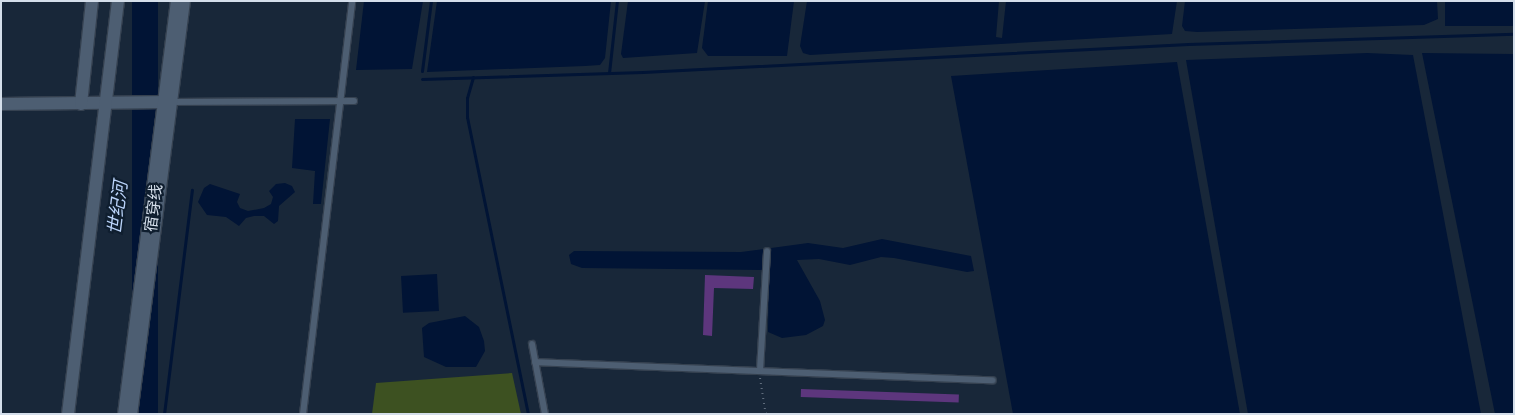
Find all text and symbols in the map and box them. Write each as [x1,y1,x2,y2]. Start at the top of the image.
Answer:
water label: 世纪河 [104,180,132,236]
street label: 宿穿线 [142,183,166,233]

